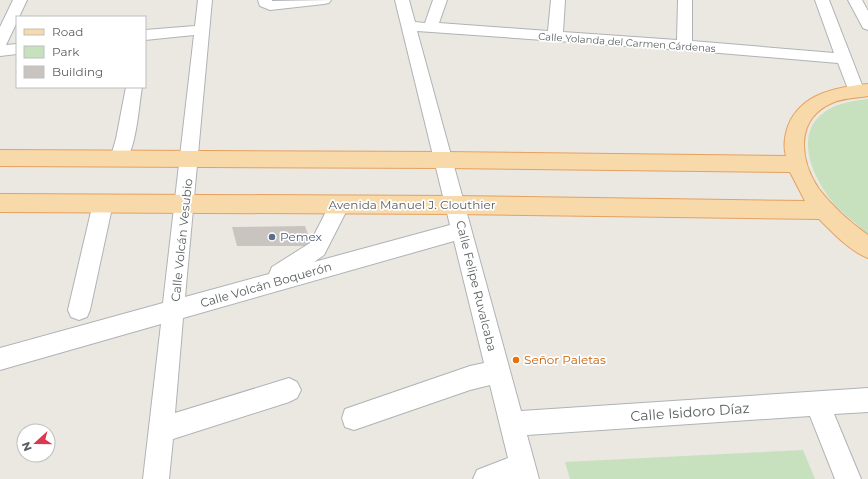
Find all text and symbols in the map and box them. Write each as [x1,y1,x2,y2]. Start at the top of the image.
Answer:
legend [16,16,146,88]
text: Road [52,24,83,39]
street label: Calle Yolanda del Carmen Cárdenas [538,30,716,55]
text: Park [52,44,80,59]
text: Building [52,64,103,79]
street label: Calle Volcán Vesubio [168,178,195,302]
street label: Avenida Manuel J. Clouthier [328,197,496,212]
street label: Calle Felipe Ruvalcaba [453,219,500,353]
place label: Pemex [280,229,323,244]
marker: Pemex [267,232,277,242]
street label: Calle Volcán Boquerón [198,259,333,311]
place label: Señor Paletas [524,352,606,367]
marker: Señor Paletas [511,355,521,365]
street label: Calle Isidoro Díaz [630,399,750,425]
north arrow [16,423,56,463]
text: N [19,440,35,453]

